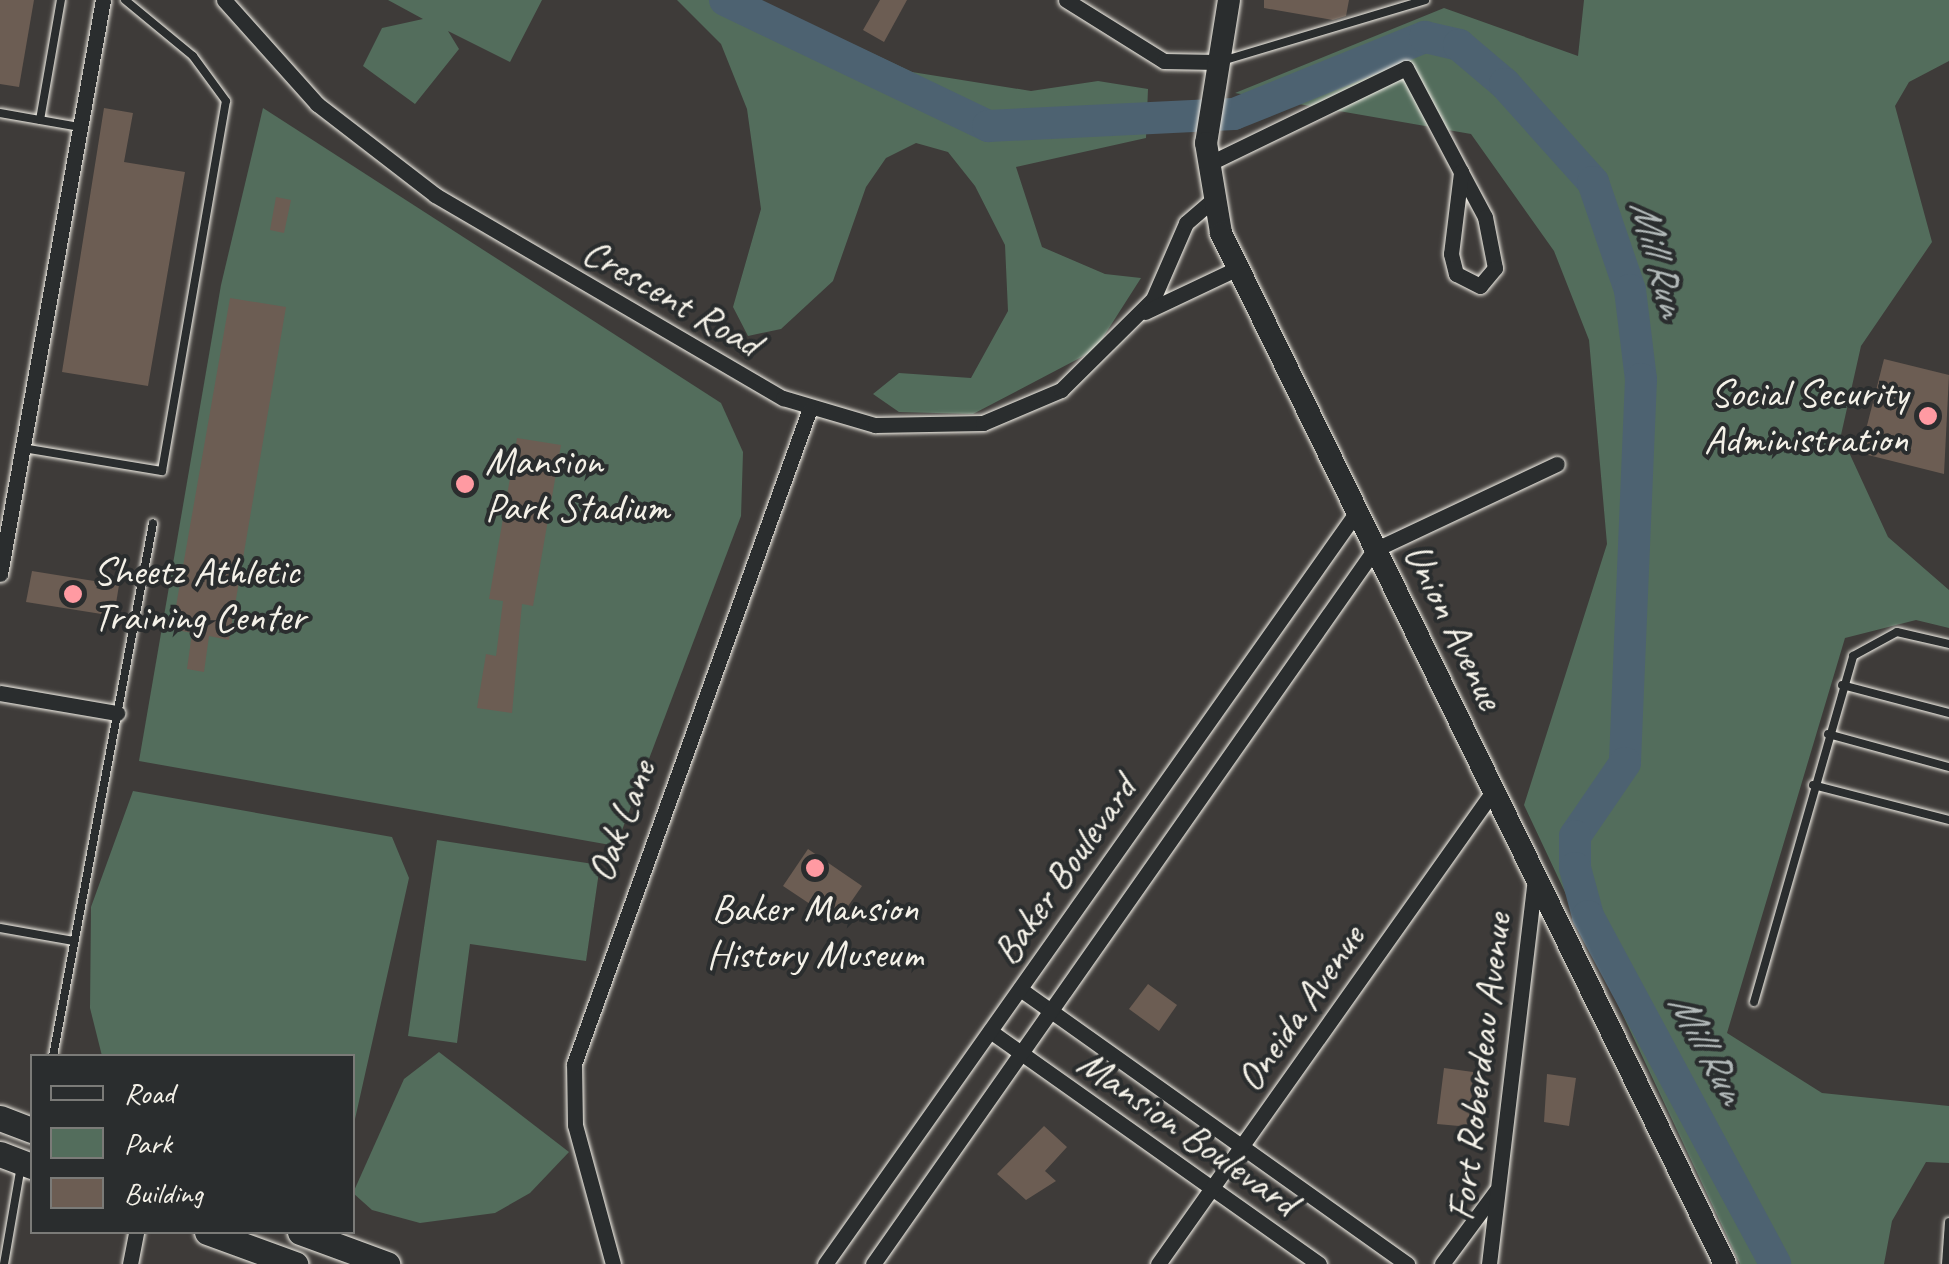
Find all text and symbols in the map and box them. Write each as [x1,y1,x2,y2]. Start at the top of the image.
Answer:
water label: Mill Run [1618,194,1698,322]
street label: Crescent Road [575,227,769,367]
place label: Social Security Administration [1704,369,1908,463]
marker: Social Security Administration [1917,405,1939,427]
place label: Mansion Park Stadium [485,437,669,531]
marker: Mansion Park Stadium [454,473,476,495]
street label: Union Avenue [1393,535,1515,717]
place label: Sheetz Athletic Training Center [93,547,305,641]
marker: Sheetz Athletic Training Center [62,583,84,605]
street label: Oak Lane [576,753,666,889]
street label: Baker Boulevard [981,766,1147,974]
marker: Baker Mansion History Museum [804,857,826,879]
place label: Baker Mansion History Museum [706,884,924,978]
street label: Fort Roberdeau Avenue [1436,910,1522,1224]
street label: Oneida Avenue [1225,916,1375,1100]
water label: Mill Run [1657,984,1757,1112]
street label: Mansion Boulevard [1069,1038,1307,1226]
legend [30,1054,355,1234]
text: Road [124,1074,174,1112]
text: Park [124,1124,172,1162]
text: Building [124,1174,203,1212]

